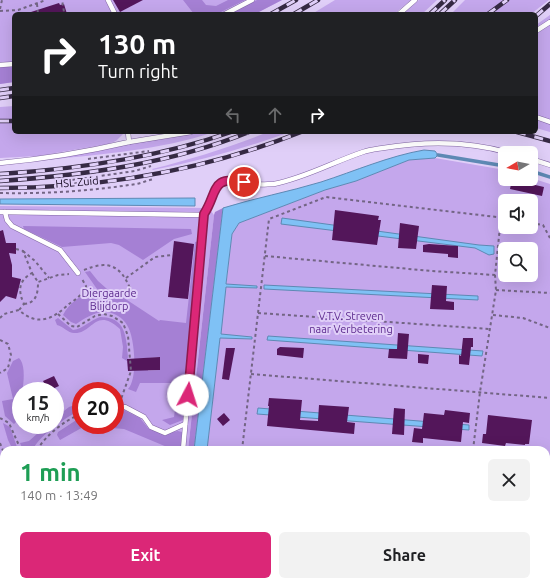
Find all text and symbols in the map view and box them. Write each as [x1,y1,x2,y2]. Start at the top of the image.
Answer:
icon: right [32,28,84,80]
text: 130 m [98,28,176,59]
text: Turn right [98,61,178,81]
icon: left [222,104,244,126]
icon: ahead [264,104,286,126]
icon: right [306,104,328,126]
north arrow [498,146,538,186]
map controls [498,146,538,282]
pin [227,165,261,199]
icon: arrive [233,171,255,193]
street label: HSL-Zuid [55,174,99,190]
button: sound [498,194,538,234]
button: search [498,242,538,282]
park label: Diergaarde Blijdorp [82,287,136,312]
park label: V.T.V. Streven naar Verbetering [309,310,393,335]
position arrow [167,374,209,416]
speed limit sign: 20 [72,382,124,434]
text: 15 [27,391,49,414]
text: km/h [26,412,50,423]
text: 1 min [20,459,81,486]
button: close [488,459,530,501]
text: 140 m · 13:49 [20,488,98,502]
button: Exit [20,532,271,578]
button: Share [279,532,530,578]

